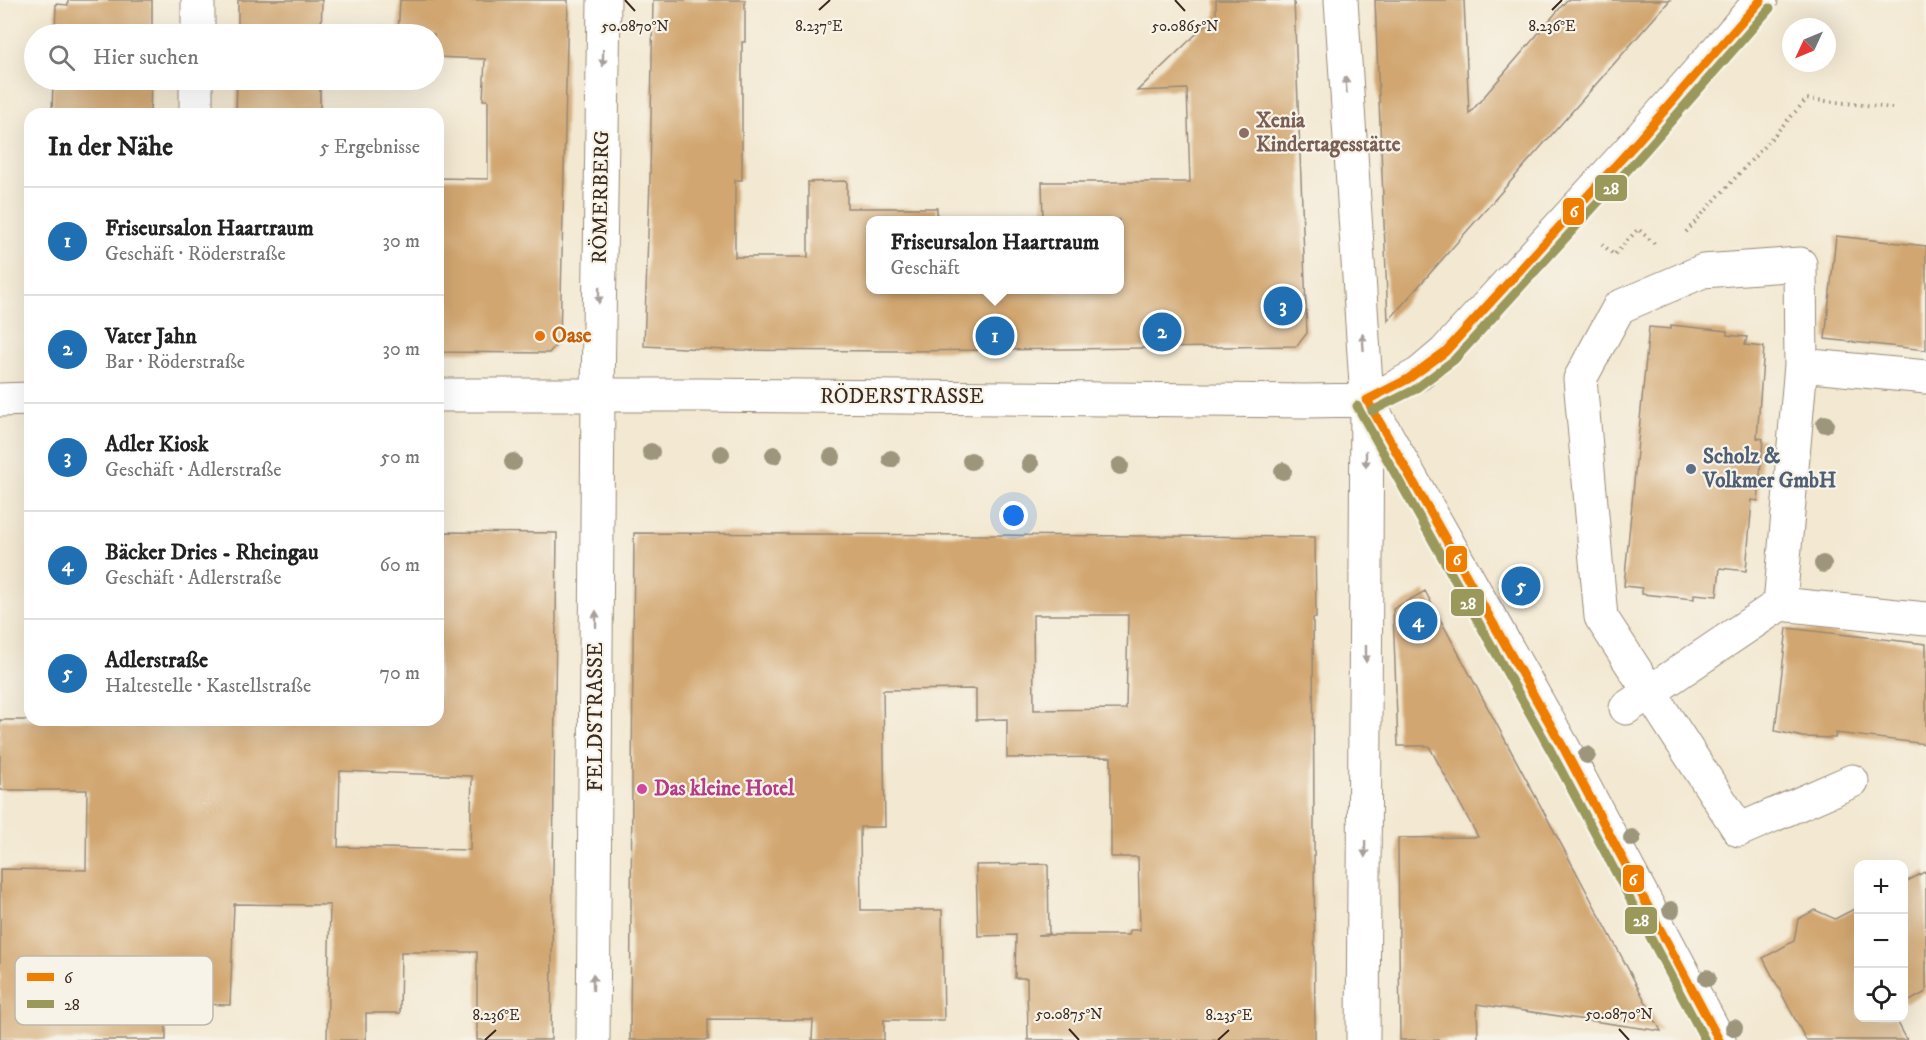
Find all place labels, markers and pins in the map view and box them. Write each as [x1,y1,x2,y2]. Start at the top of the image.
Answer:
place label: Xenia Kindertagesstätte [1256,108,1401,158]
marker: Xenia Kindertagesstätte [1237,126,1251,140]
pin: 3 [1264,284,1302,328]
pin: 2 [1142,310,1182,354]
pin: 1 [976,314,1014,358]
place label: Oase [552,323,592,349]
marker: Oase [533,329,547,343]
place label: Scholz & Volkmer GmbH [1702,444,1837,494]
marker: Scholz & Volkmer GmbH [1684,462,1698,476]
pin: 5 [1502,564,1540,608]
pin: 4 [1398,598,1438,644]
place label: Das kleine Hotel [654,776,795,802]
marker: Das kleine Hotel [635,782,649,796]

